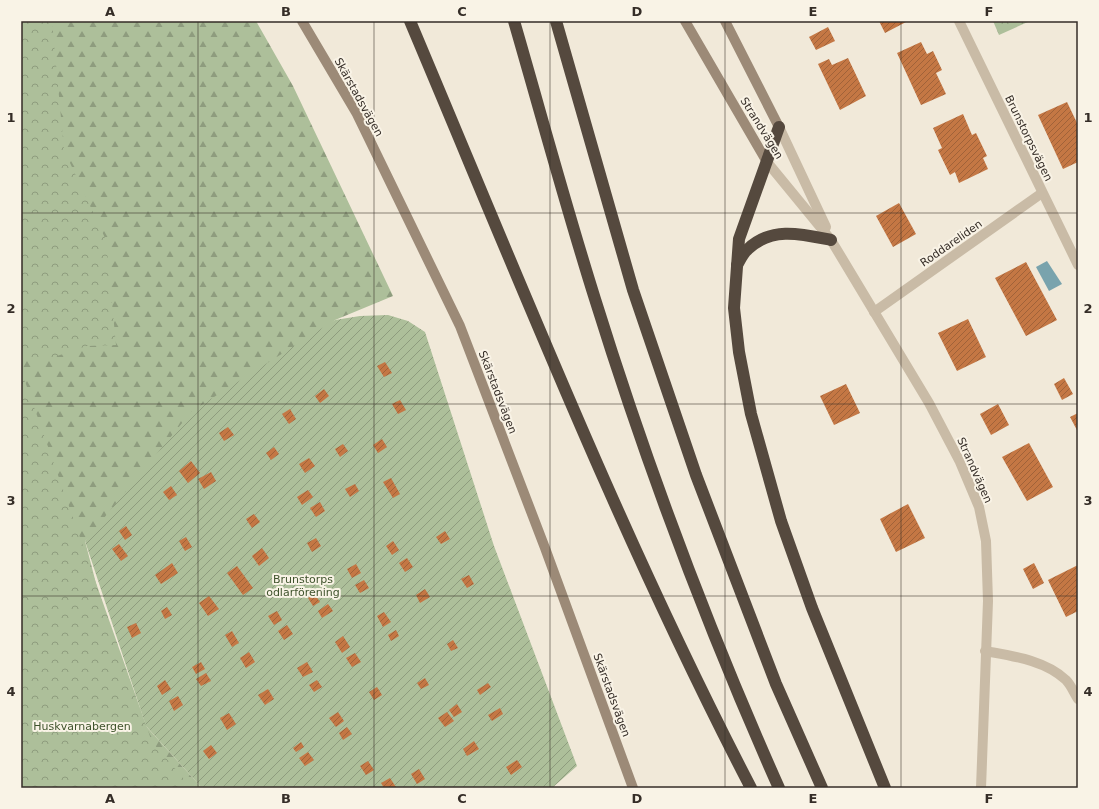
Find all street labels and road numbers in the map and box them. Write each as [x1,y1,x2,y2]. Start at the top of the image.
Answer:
street label: Skärstadsvägen [332,56,386,139]
street label: Brunstorpsvägen [1002,93,1055,183]
street label: Strandvägen [737,95,786,162]
street label: Roddareliden [918,217,985,270]
street label: Skärstadsvägen [476,349,519,436]
street label: Strandvägen [954,435,995,505]
street label: Skärstadsvägen [590,652,633,739]

